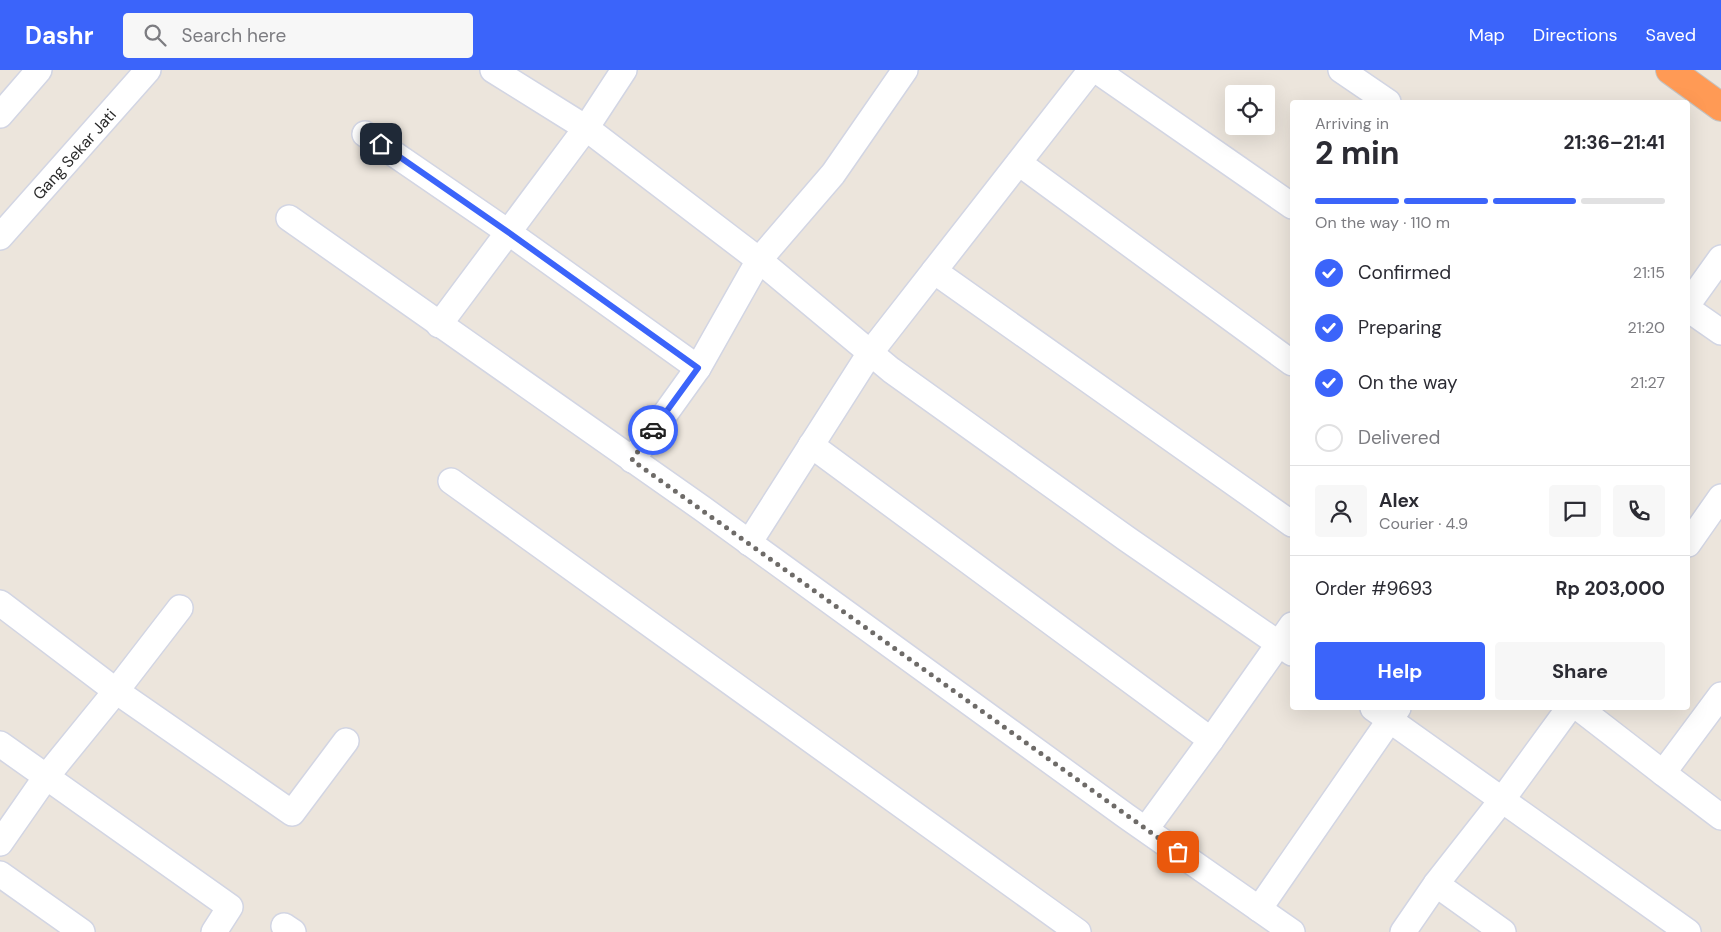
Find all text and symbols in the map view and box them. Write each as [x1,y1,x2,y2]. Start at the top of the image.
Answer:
search box [123,13,473,58]
text: Dashr [25,20,93,51]
icon: search [141,21,169,49]
text: Search here [181,23,286,48]
text: Map [1469,23,1505,47]
text: Directions [1533,23,1618,47]
text: Saved [1646,23,1696,47]
map controls [1225,85,1275,135]
button: locate [1225,85,1275,135]
street label: Gang Sekar Jati [28,105,121,204]
text: Arriving in [1315,113,1389,134]
pin [360,123,402,165]
icon: home [367,130,395,158]
text: 21:36–21:41 [1564,130,1665,155]
text: 2 min [1315,132,1400,174]
text: On the way · 110 m [1315,212,1450,233]
icon: check [1315,259,1343,287]
text: Confirmed [1358,260,1451,285]
text: 21:15 [1633,262,1665,283]
icon: check [1315,314,1343,342]
text: Preparing [1358,315,1442,340]
text: 21:20 [1628,317,1665,338]
icon: check [1315,369,1343,397]
text: On the way [1358,370,1458,395]
text: 21:27 [1630,372,1665,393]
courier [628,405,678,455]
icon: car [639,416,667,444]
text: Delivered [1358,425,1440,450]
button: person [1315,485,1367,537]
button: chat [1549,485,1601,537]
button: phone [1613,485,1665,537]
text: Alex [1379,488,1419,513]
text: Courier · 4.9 [1379,513,1468,534]
text: Order #9693 [1315,576,1433,601]
text: Rp 203,000 [1556,576,1665,601]
button: Help [1315,642,1485,700]
button: Share [1495,642,1665,700]
pin [1157,831,1199,873]
icon: bag [1164,838,1192,866]

